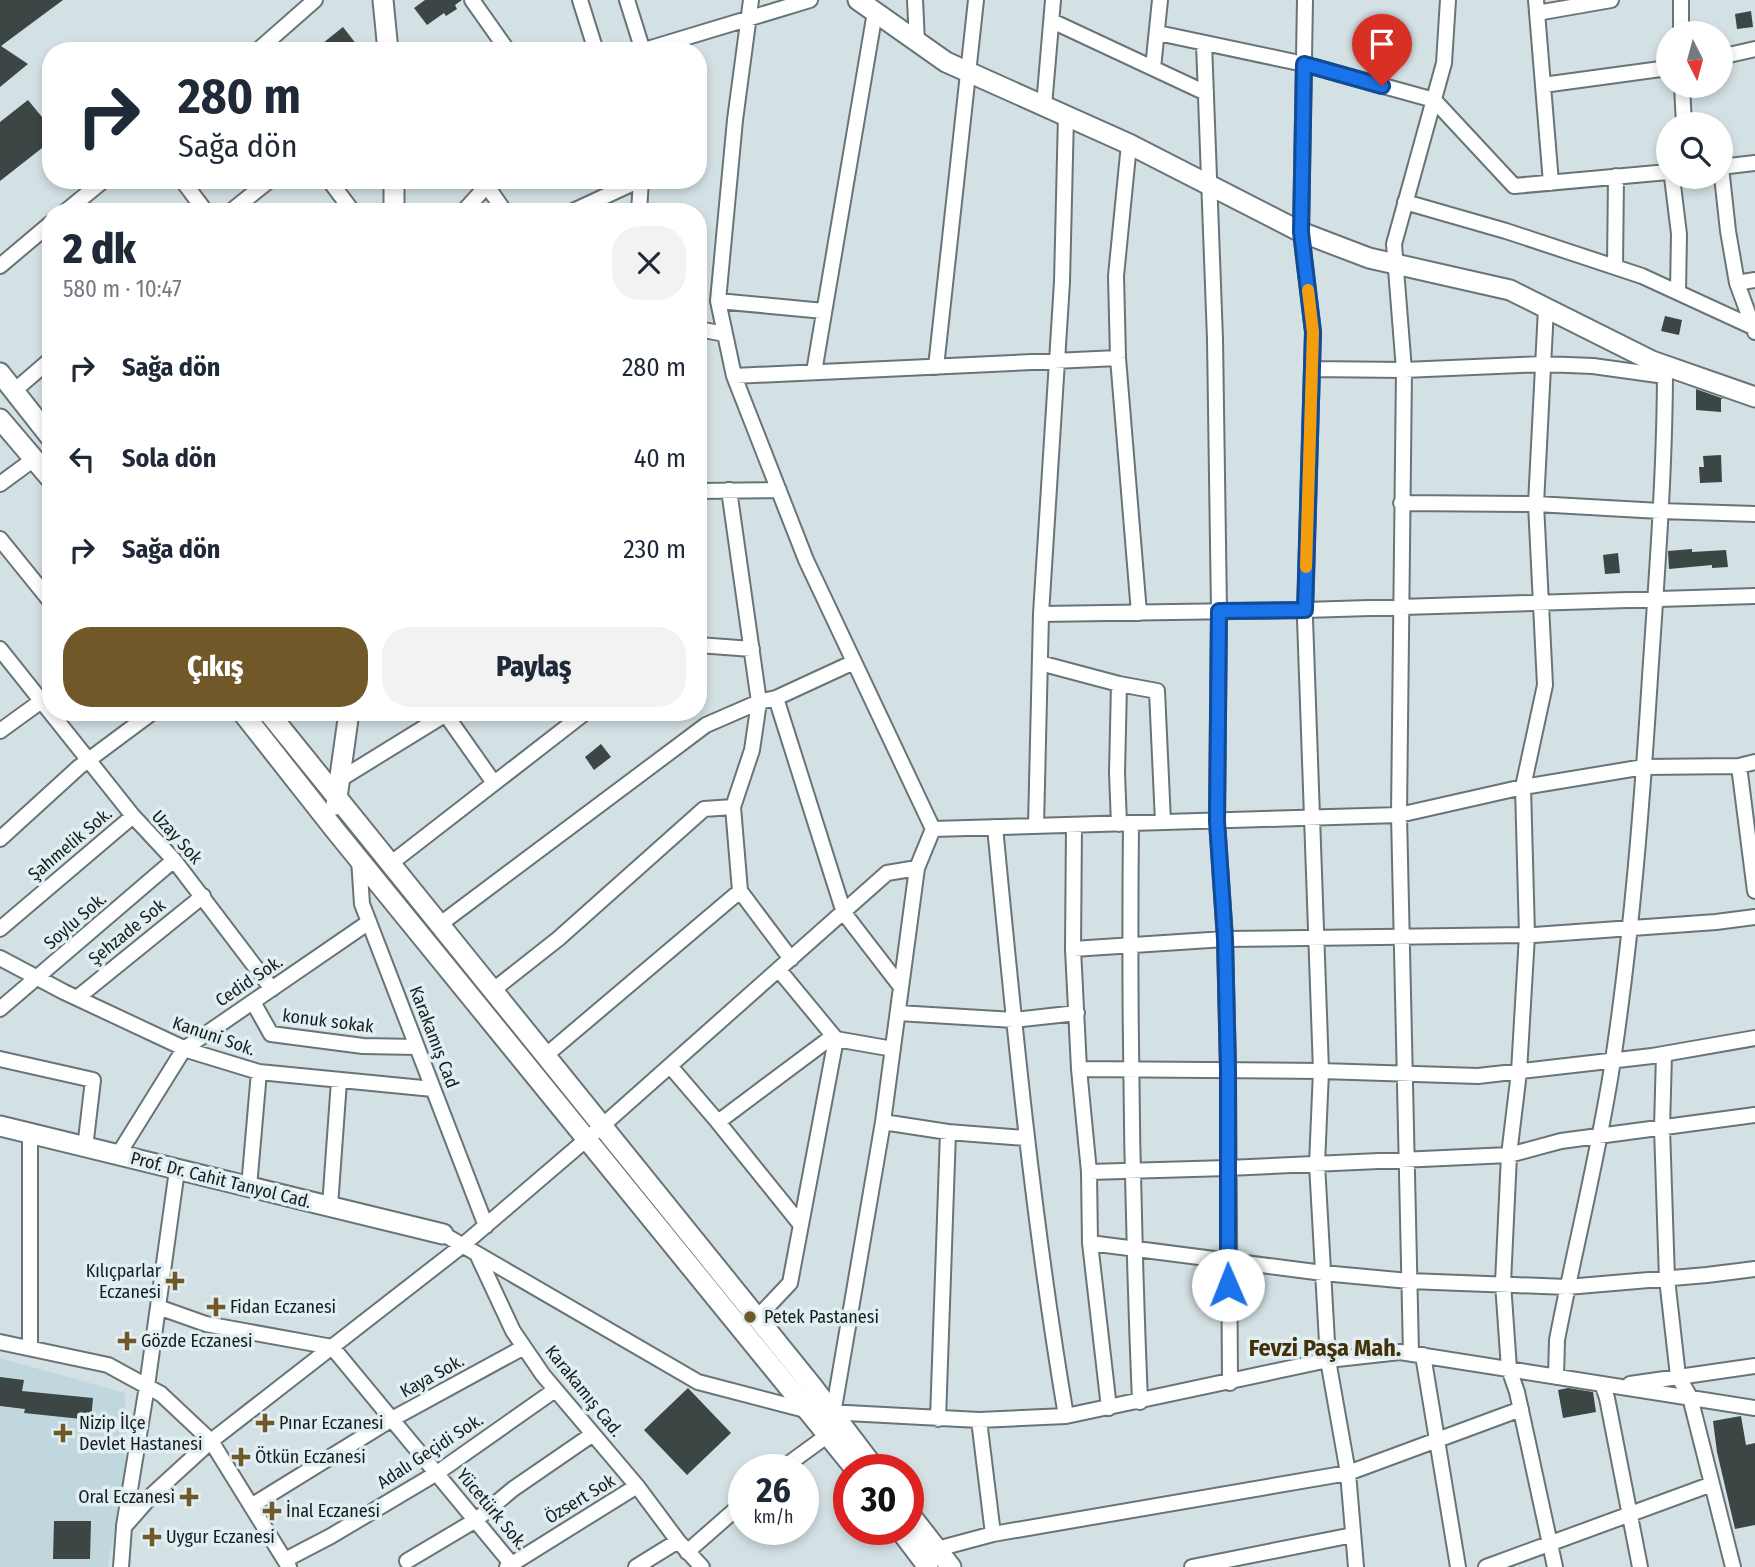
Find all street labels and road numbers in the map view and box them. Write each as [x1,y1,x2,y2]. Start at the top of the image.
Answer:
street label: Şahmelik Sok. [24,802,116,885]
street label: Uzay Sok [147,806,207,869]
street label: Soylu Sok. [39,888,111,954]
street label: Şehzade Sok [84,894,170,970]
street label: Cedid Sok. [211,950,287,1011]
street label: Karakamış Cad [404,983,464,1091]
street label: konuk sokak [281,1004,375,1038]
street label: Kanuni Sok. [170,1012,258,1060]
street label: Prof. Dr. Cahit Tanyol Cad. [128,1147,314,1213]
street label: Karakamış Cad. [540,1341,628,1441]
street label: Kaya Sok. [396,1349,468,1402]
street label: Adalı Geçidi Sok. [373,1409,487,1493]
street label: Yücetürk Sok. [452,1464,532,1554]
street label: Özsert Sok [541,1469,620,1528]

